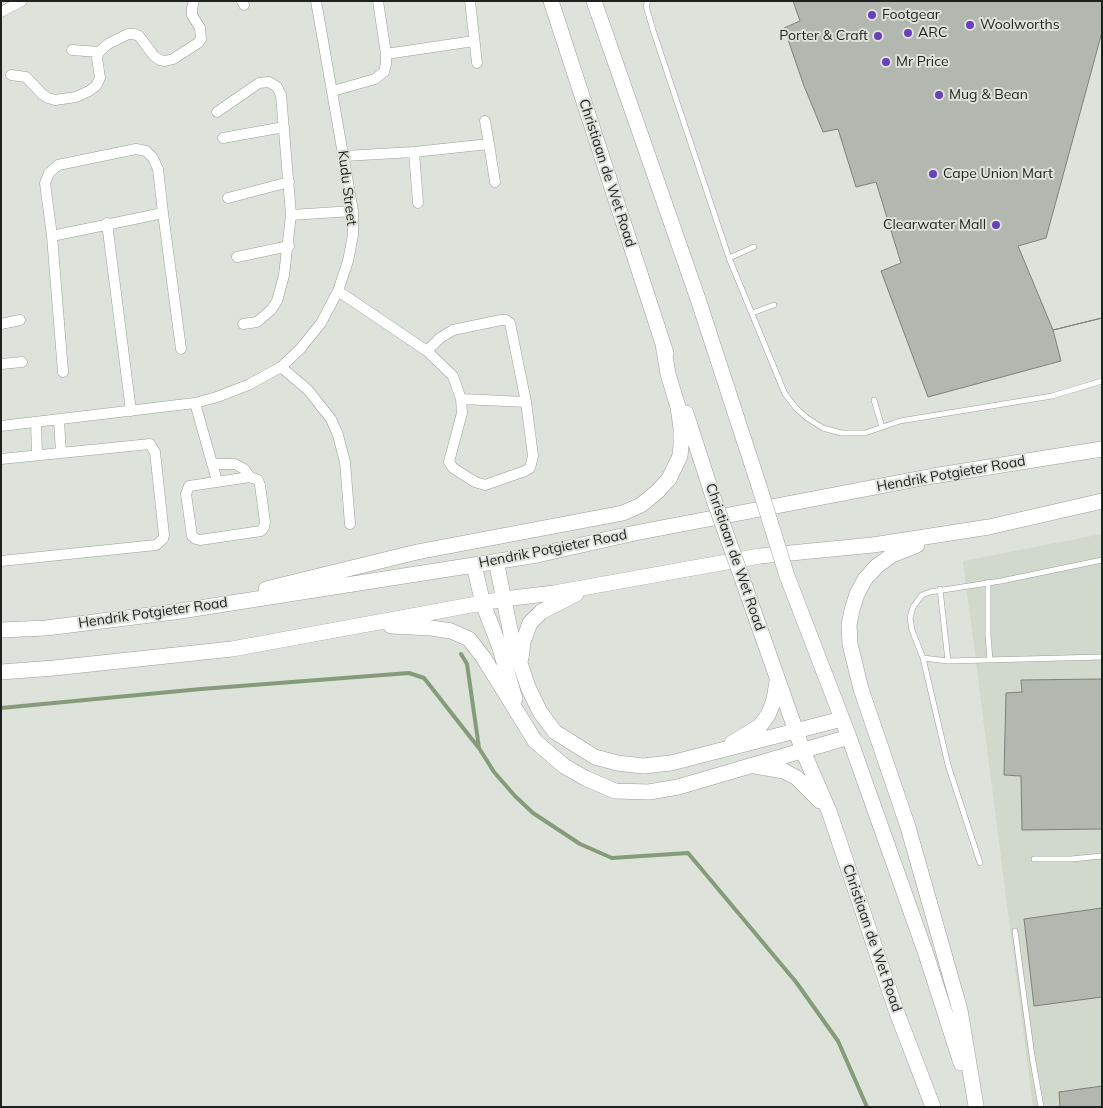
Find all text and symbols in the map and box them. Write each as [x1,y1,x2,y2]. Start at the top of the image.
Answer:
place label: Footgear [882,7,940,23]
marker: Footgear [866,9,878,21]
place label: Woolworths [980,17,1060,33]
marker: Woolworths [964,19,976,31]
place label: ARC [918,25,947,41]
marker: ARC [902,27,914,39]
place label: Porter & Craft [779,28,868,44]
marker: Porter & Craft [872,30,884,42]
place label: Mr Price [896,54,949,70]
marker: Mr Price [880,56,892,68]
place label: Mug & Bean [949,87,1028,103]
marker: Mug & Bean [933,89,945,101]
street label: Christiaan de Wet Road [575,97,639,249]
street label: Kudu Street [334,149,360,227]
place label: Cape Union Mart [943,166,1053,182]
marker: Cape Union Mart [927,168,939,180]
place label: Clearwater Mall [883,217,986,233]
marker: Clearwater Mall [990,219,1002,231]
street label: Hendrik Potgieter Road [875,453,1027,495]
street label: Christiaan de Wet Road [702,481,768,633]
street label: Hendrik Potgieter Road [477,526,629,572]
street label: Hendrik Potgieter Road [77,594,229,632]
street label: Christiaan de Wet Road [839,862,905,1014]

